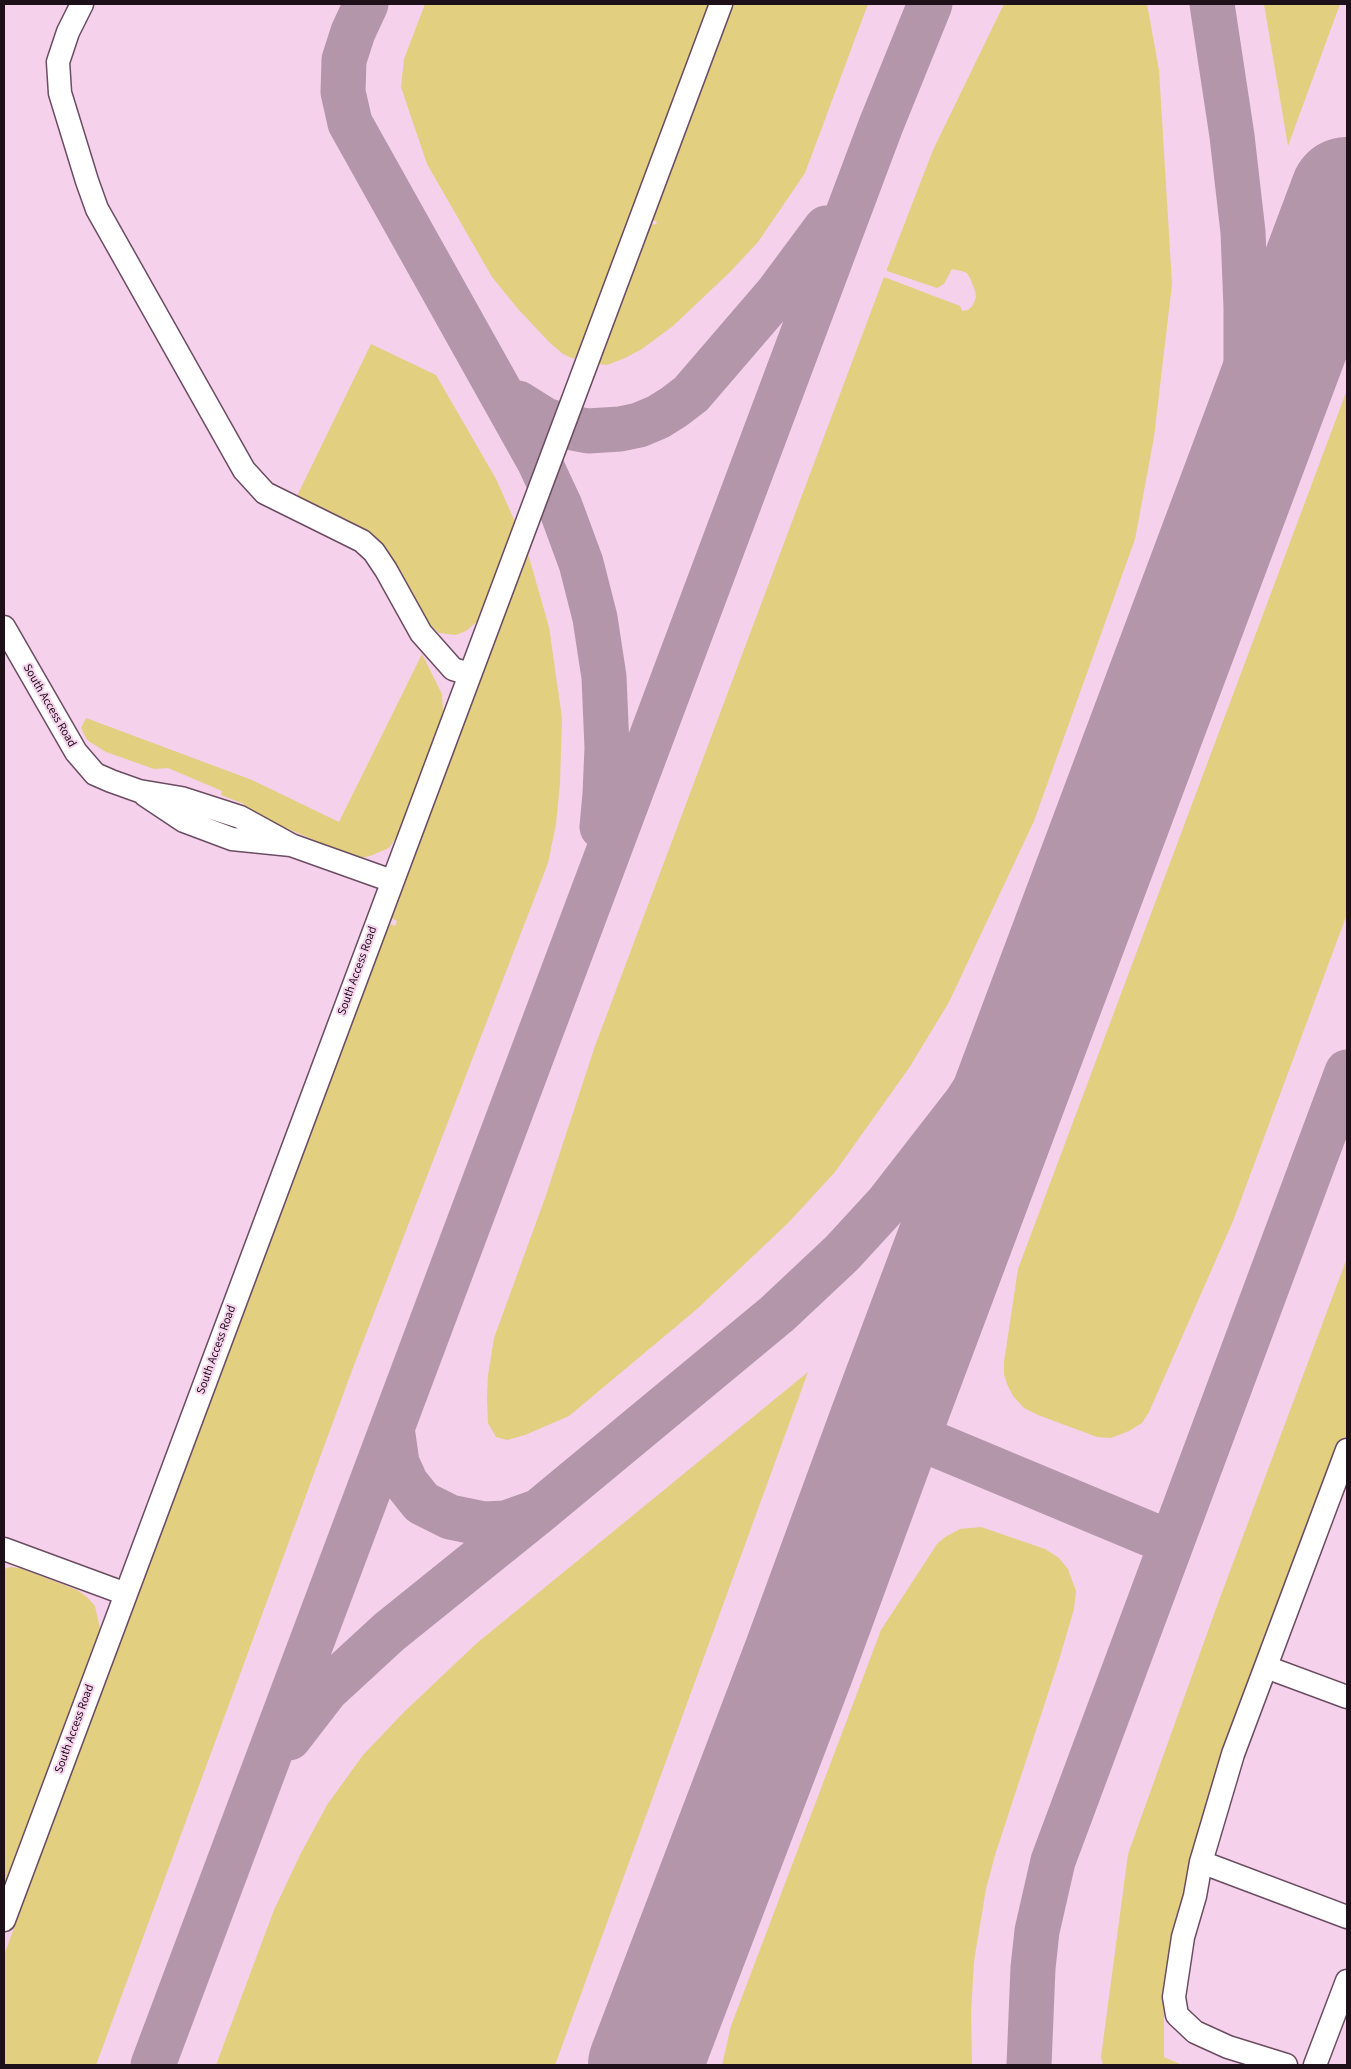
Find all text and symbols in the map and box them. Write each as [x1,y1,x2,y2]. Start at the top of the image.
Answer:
street label: South Access Road [19,662,79,750]
street label: South Access Road [335,925,381,1017]
street label: South Access Road [194,1304,240,1396]
street label: South Access Road [52,1683,98,1775]

